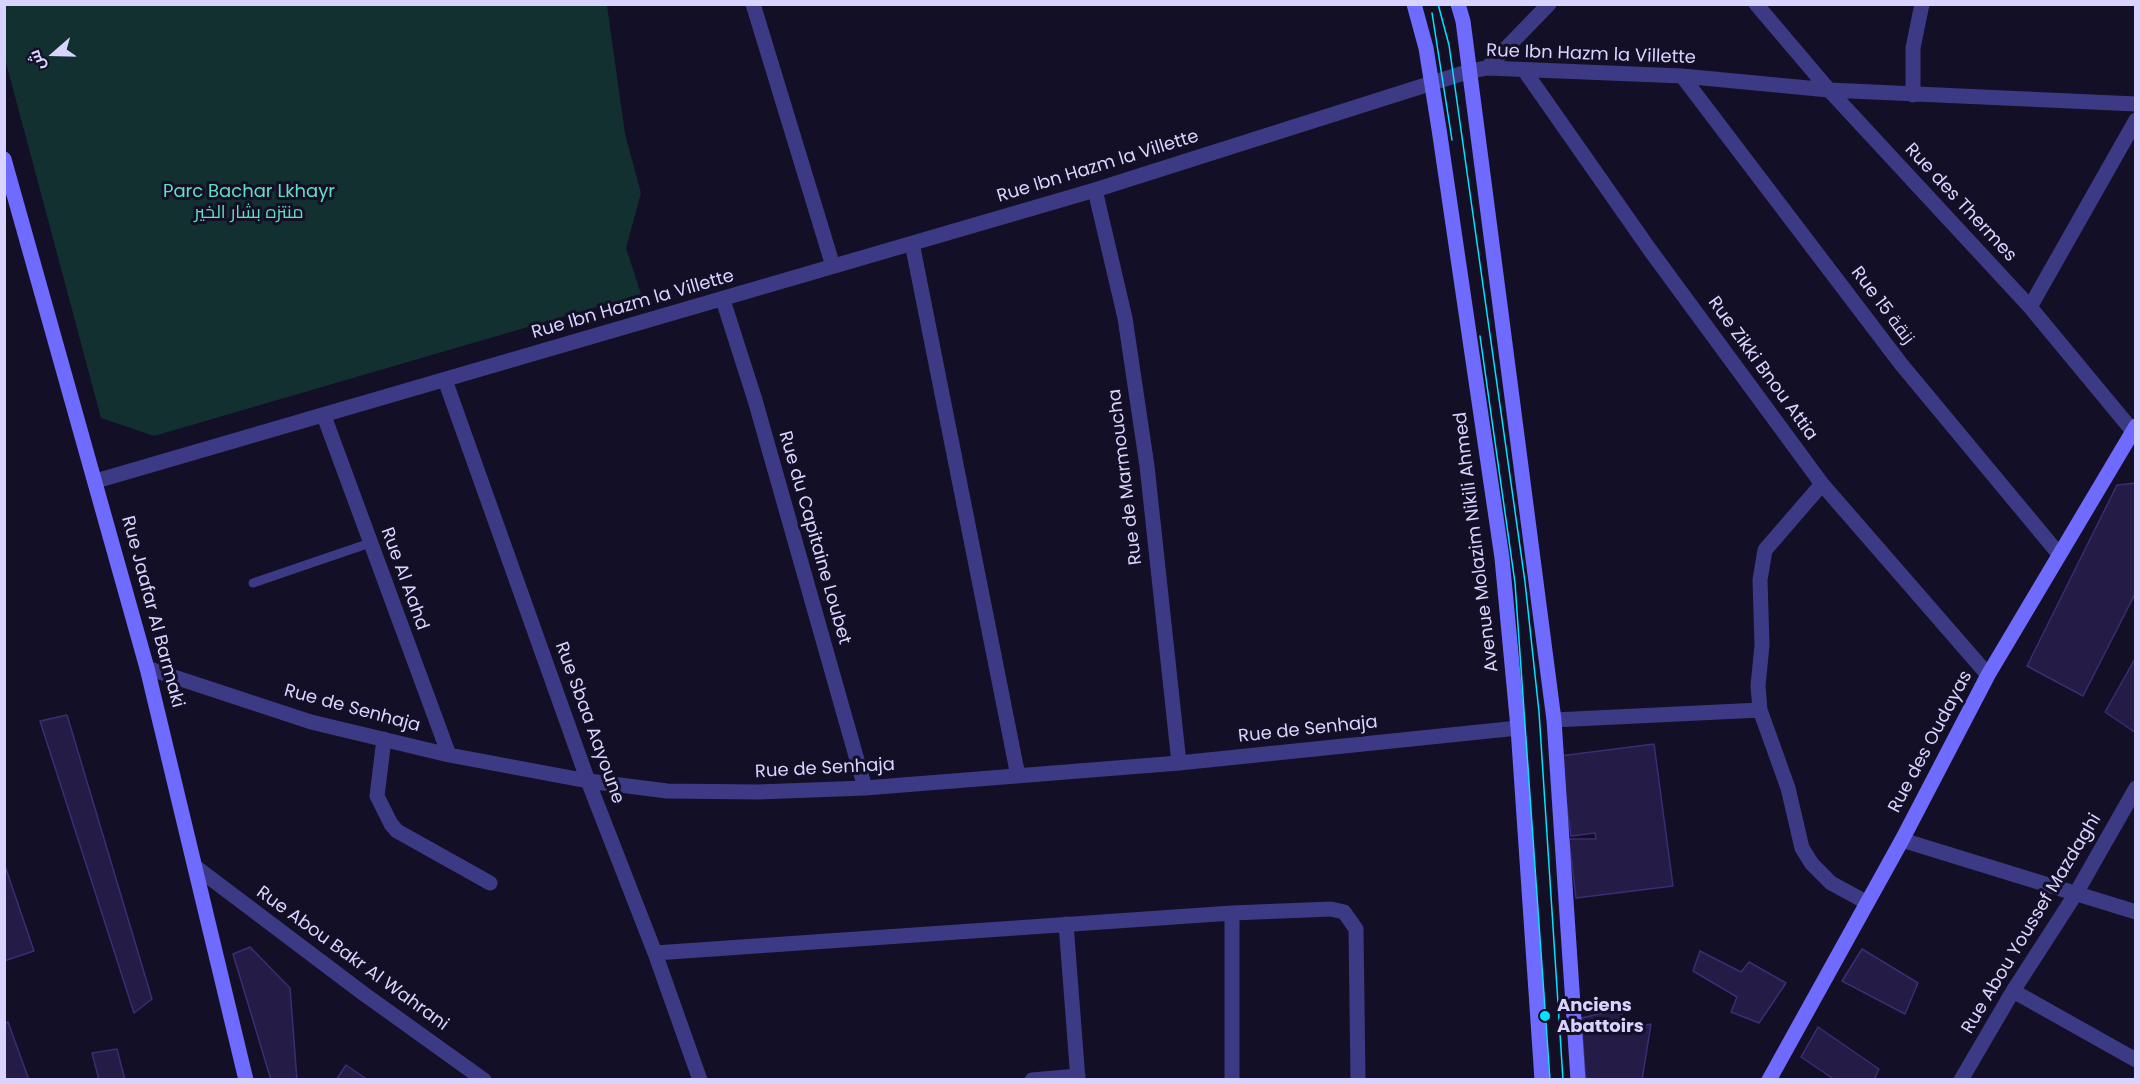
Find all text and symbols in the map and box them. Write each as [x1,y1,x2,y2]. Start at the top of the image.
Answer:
north arrow [24,24,84,84]
street label: Rue Ibn Hazm la Villette [1486,41,1696,69]
text: ش [22,47,51,74]
street label: Rue Ibn Hazm la Villette [995,126,1201,208]
street label: Rue des Thermes [1900,139,2020,267]
park label: Parc Bachar Lkhayr منتزه بشار الخير [163,181,335,224]
street label: Rue 15 زنقة [1846,263,1918,349]
street label: Rue Ibn Hazm la Villette [529,266,737,344]
street label: Rue Zikki Bnou Attia [1703,293,1821,445]
street label: Rue de Marmoucha [1104,388,1148,566]
street label: Avenue Molazim Nikili Ahmed [1450,411,1504,673]
street label: Rue du Capitaine Loubet [773,429,855,647]
street label: Rue Jaafar Al Barmaki [116,514,188,710]
street label: Rue Al Aahd [375,525,433,633]
street label: Rue Sbaa Aayoune [550,639,628,807]
street label: Rue des Oudayas [1884,667,1978,817]
street label: Rue de Senhaja [282,680,422,738]
street label: Rue de Senhaja [1237,712,1379,748]
street label: Rue de Senhaja [754,755,896,783]
street label: Rue Abou Youssef Mazdaghi [1958,810,2106,1038]
street label: Rue Abou Bakr Al Wahrani [252,882,452,1036]
place label: Anciens Abattoirs [1557,995,1644,1038]
marker: Anciens Abattoirs [1538,1009,1552,1023]

